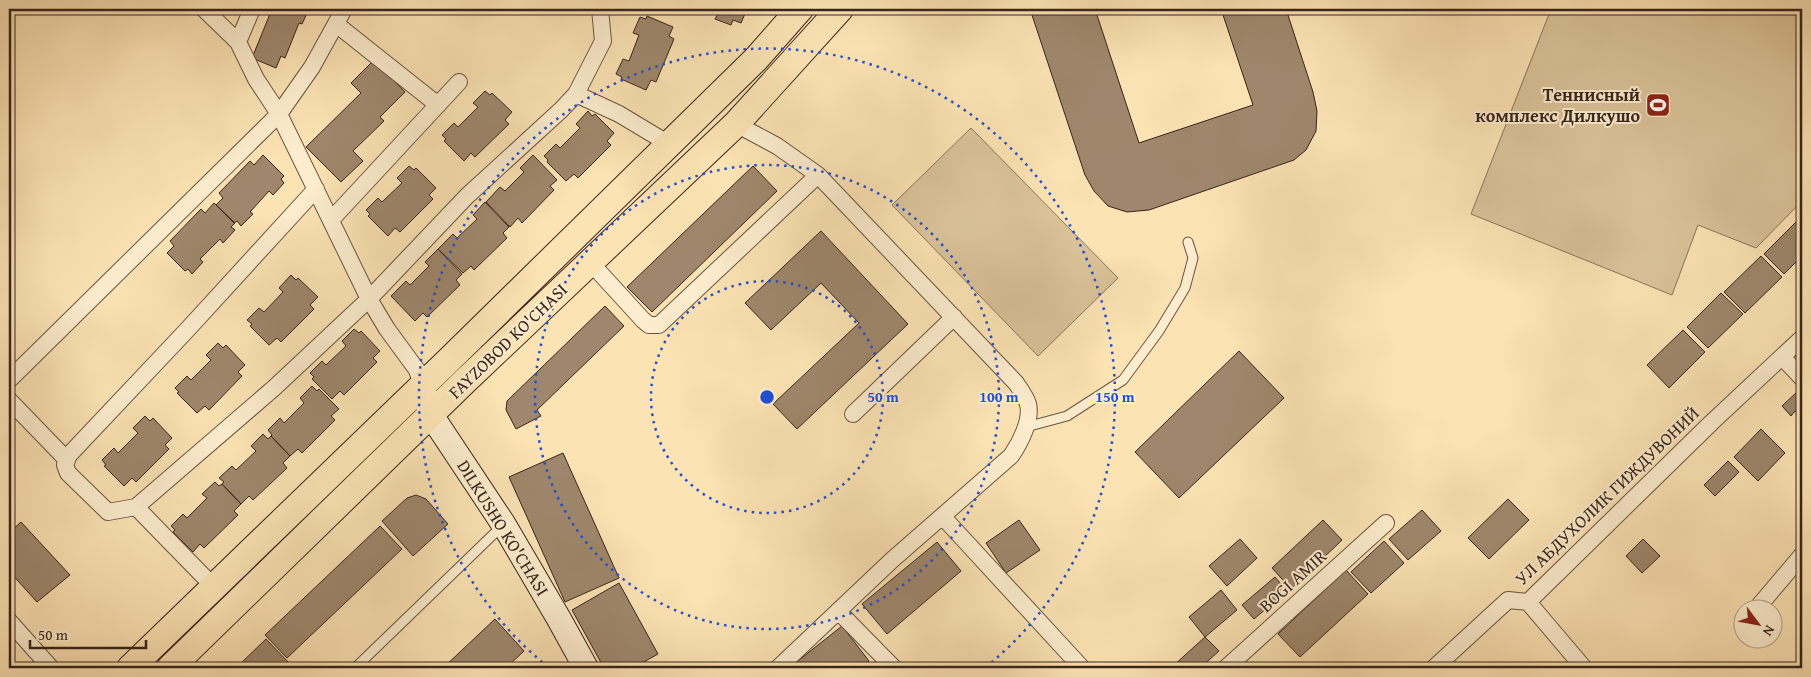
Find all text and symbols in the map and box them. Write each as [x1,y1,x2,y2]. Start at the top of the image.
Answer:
place label: Теннисный комплекс Дилкушо [1475,81,1640,129]
sports icon: Теннисный комплекс Дилкушо [1645,92,1671,118]
street label: FAYZOBOD KO'CHASI [442,276,573,405]
text: 50 m [867,386,899,407]
text: 100 m [979,386,1019,407]
text: 150 m [1095,386,1135,407]
centre of rings [758,388,776,406]
street label: УЛ АБДУХОЛИК ГИЖДУВОНИЙ [1508,400,1705,591]
street label: DILKUSHO KO'CHASI [451,454,556,601]
street label: BOGI AMIR [1253,542,1333,618]
north arrow [1734,600,1784,650]
scale bar [30,617,146,649]
text: N [1758,622,1780,641]
text: 50 m [38,624,69,645]

